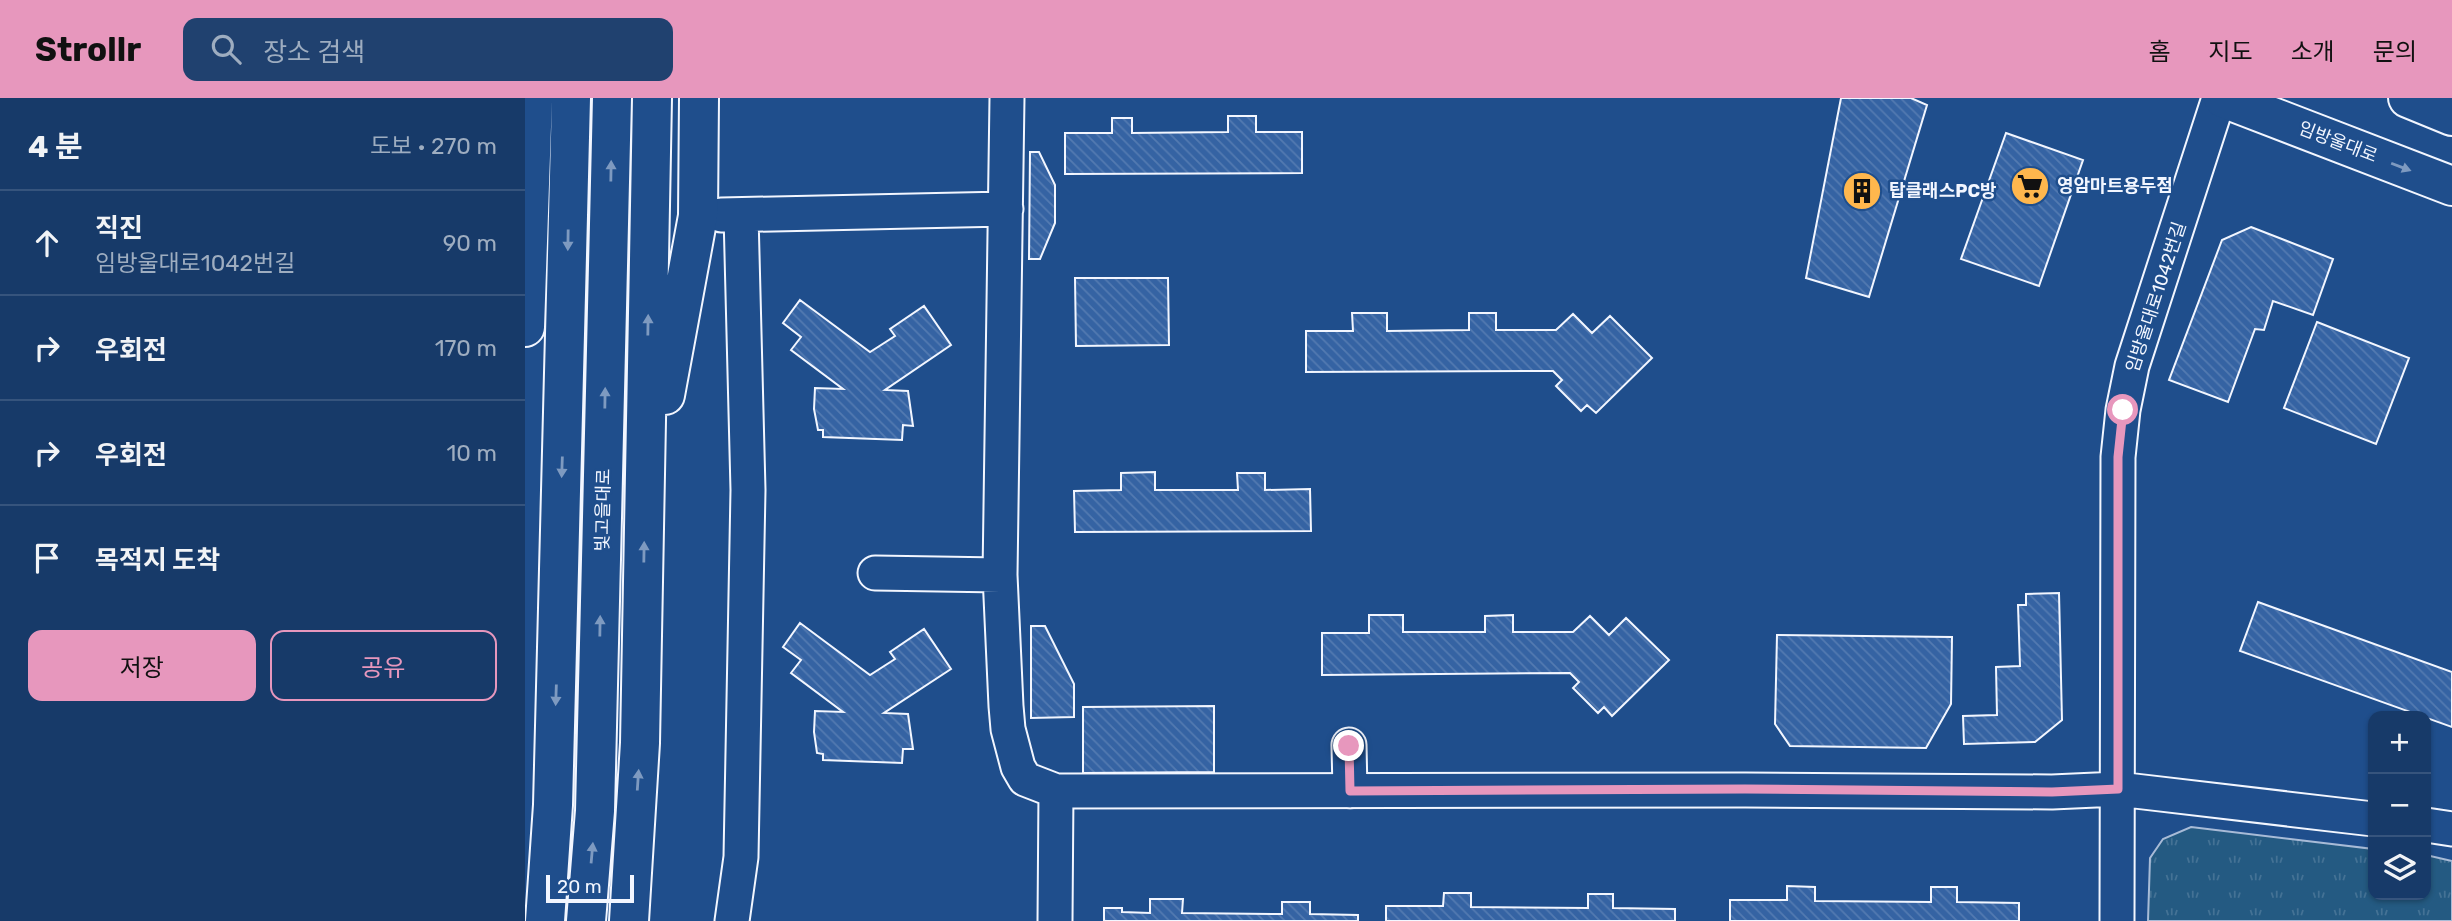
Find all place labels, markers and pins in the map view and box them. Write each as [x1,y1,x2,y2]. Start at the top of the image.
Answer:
supermarket icon: 영암마트용두점 [2009,165,2051,207]
building icon: 탑클래스PC방 [1841,170,1883,212]
place label: 영암마트용두점 [2057,175,2173,197]
place label: 탑클래스PC방 [1889,180,1997,202]

